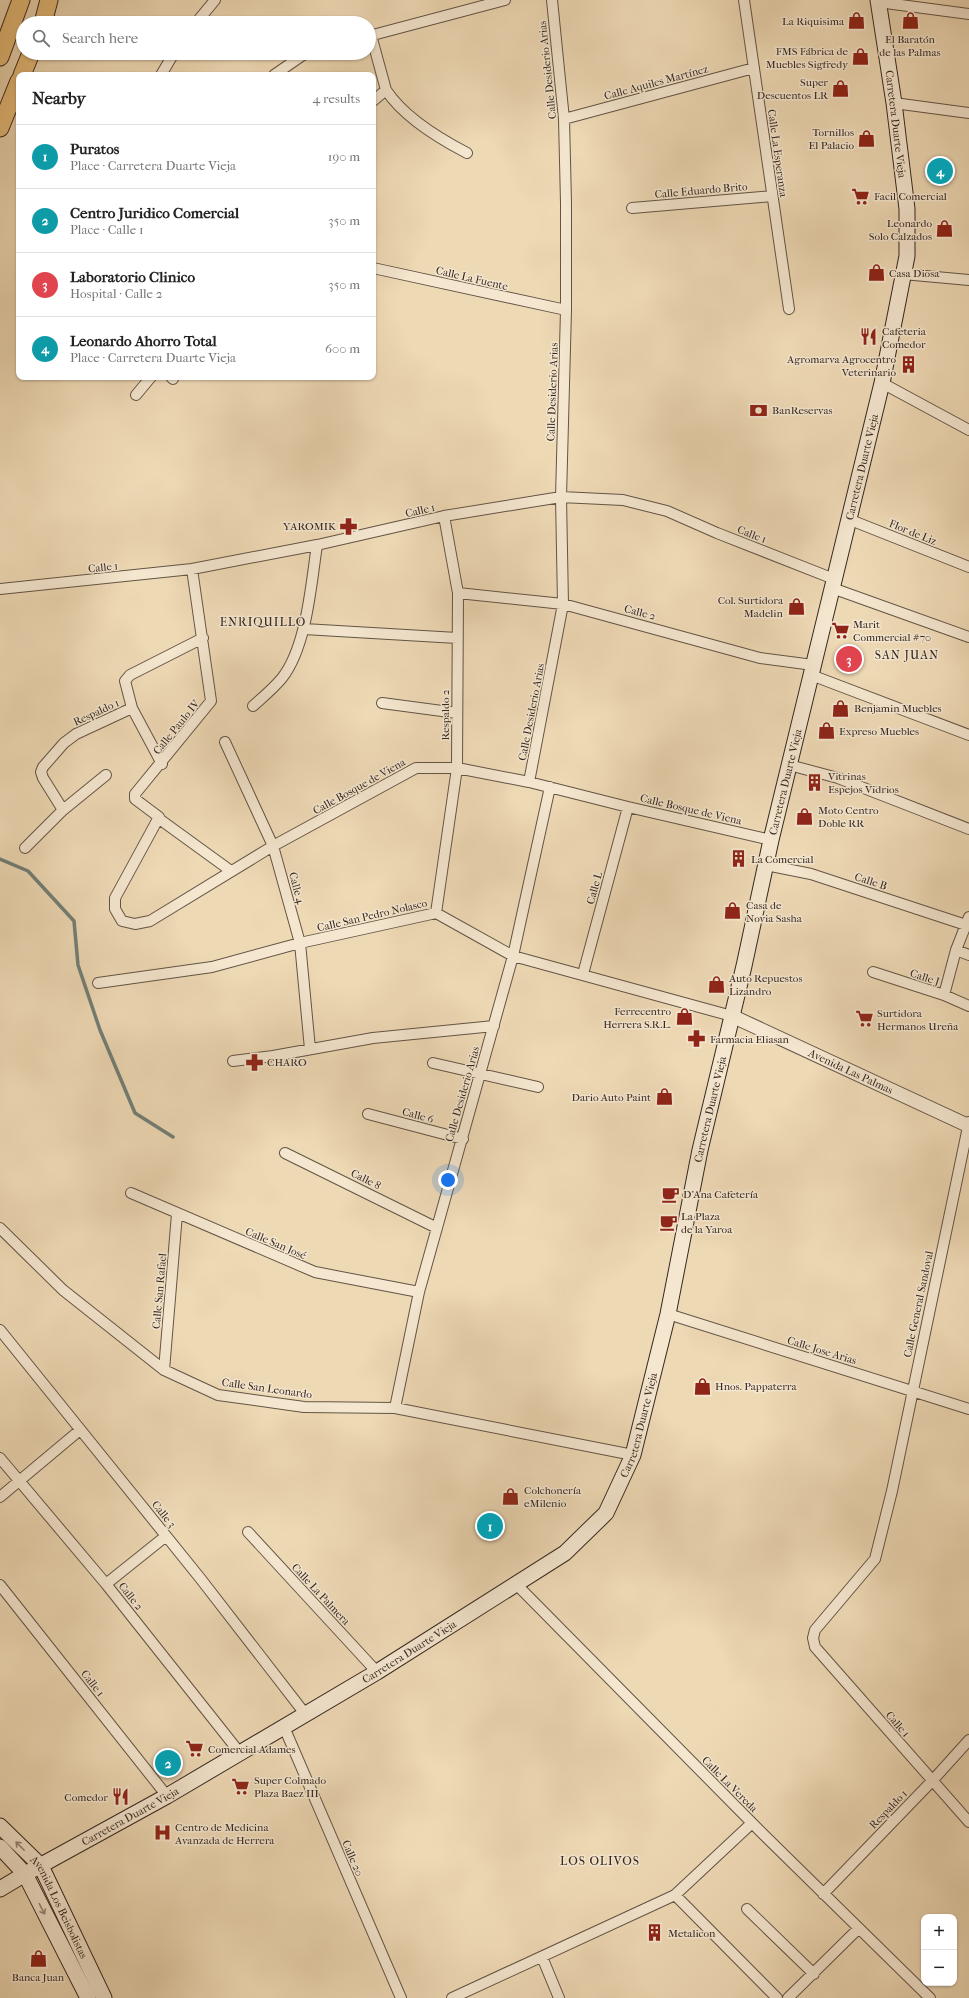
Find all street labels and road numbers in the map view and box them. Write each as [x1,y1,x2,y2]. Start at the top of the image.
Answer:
street label: Calle Desiderio Arias [536,20,559,120]
street label: Calle Aquiles Martínez [603,62,710,103]
street label: Carretera Duarte Vieja [882,69,909,180]
street label: Calle La Esperanza [765,108,790,199]
street label: Calle Eduardo Brito [654,180,748,201]
street label: Calle La Fuente [435,264,510,293]
street label: Calle Desiderio Arias [544,342,561,442]
street label: Carretera Duarte Vieja [843,412,881,522]
street label: Calle 1 [404,501,436,520]
street label: Flor de Liz [887,517,939,548]
street label: Calle 1 [735,523,768,546]
street label: Calle 1 [87,559,119,576]
street label: Calle 2 [623,602,657,623]
street label: Calle Desiderio Arias [516,662,547,762]
street label: Respaldo 2 [439,689,452,740]
street label: Respaldo 1 [71,696,121,729]
street label: Calle Paulo IV [150,697,203,757]
street label: Carretera Duarte Vieja [766,727,805,836]
street label: Calle Bosque de Viena [311,755,409,817]
street label: Calle Bosque de Viena [639,791,744,828]
street label: Calle L [584,870,605,906]
street label: Calle B [853,870,889,893]
street label: Calle 4 [286,871,307,906]
street label: Calle San Pedro Nolasco [316,896,429,934]
street label: Calle J [908,967,941,988]
street label: Calle Desiderio Arias [443,1045,482,1143]
street label: Avenida Las Palmas [805,1046,895,1097]
street label: Carretera Duarte Vieja [692,1054,729,1164]
street label: Calle 6 [401,1105,435,1126]
street label: Calle 8 [349,1167,383,1192]
street label: Calle San José [243,1225,309,1262]
street label: Calle General Sandoval [901,1250,936,1359]
street label: Calle San Rafael [150,1253,169,1330]
street label: Calle Jose Arias [786,1334,858,1367]
street label: Carretera Duarte Vieja [617,1371,660,1480]
street label: Calle San Leonardo [221,1376,313,1401]
street label: Calle 3 [149,1498,178,1530]
street label: Calle La Palmera [289,1561,353,1628]
street label: Calle 2 [116,1580,146,1613]
street label: Carretera Duarte Vieja [360,1617,460,1686]
street label: Calle 1 [78,1667,107,1699]
street label: Calle 1 [883,1709,912,1740]
street label: Calle La Vereda [699,1754,761,1816]
street label: Carretera Duarte Vieja [80,1784,182,1849]
street label: Respaldo 1 [867,1787,910,1832]
street label: Calle 20 [339,1838,366,1878]
street label: Avenida Los Beisbolistas [27,1852,90,1961]

